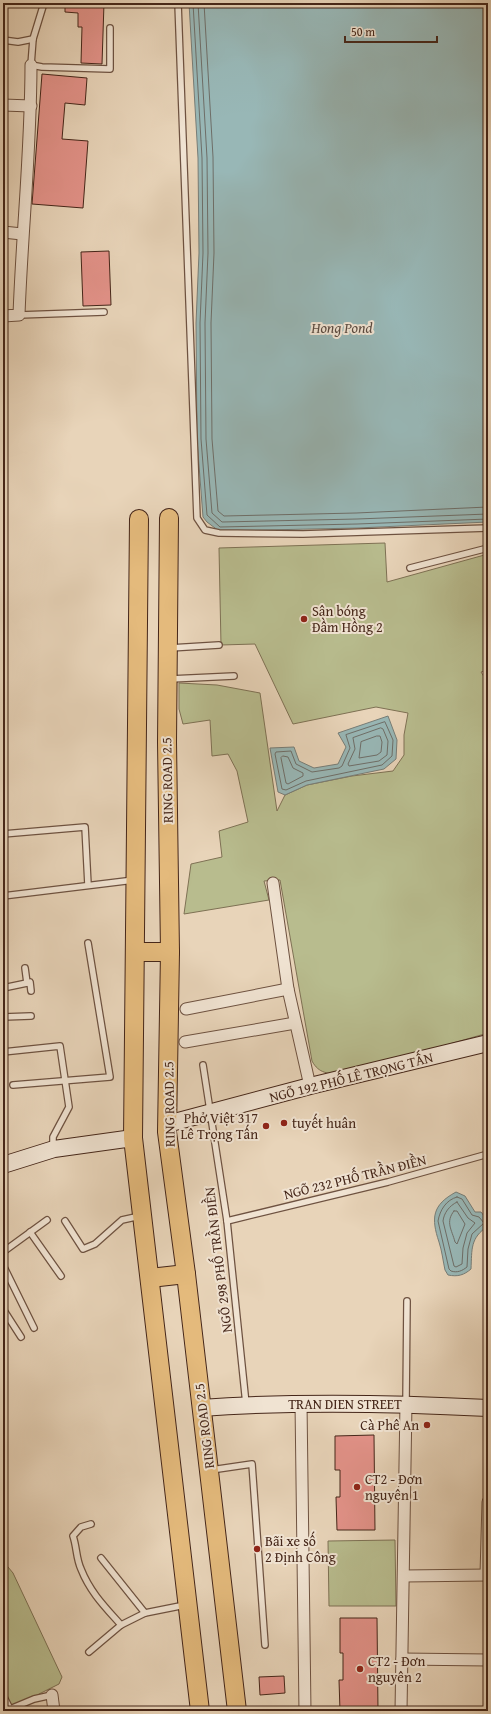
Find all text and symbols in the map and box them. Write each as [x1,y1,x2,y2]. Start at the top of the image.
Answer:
scale bar [345,18,437,44]
text: 50 m [351,23,375,40]
water label: Hong Pond [310,317,373,338]
place label: Sân bóng Đầm Hồng 2 [312,601,383,637]
marker: Sân bóng Đầm Hồng 2 [299,614,309,624]
street label: RING ROAD 2.5 [156,737,178,823]
street label: NGÕ 192 PHỐ LÊ TRỌNG TẤN [267,1045,435,1107]
street label: RING ROAD 2.5 [158,1061,180,1147]
place label: Phở Việt 317 Lê Trọng Tấn [181,1108,258,1144]
place label: tuyết huân [292,1113,356,1133]
marker: tuyết huân [279,1118,289,1128]
marker: Phở Việt 317 Lê Trọng Tấn [261,1121,271,1131]
street label: NGÕ 232 PHỐ TRẦN ĐIỀN [281,1148,428,1204]
street label: NGÕ 298 PHỐ TRẦN ĐIỀN [197,1186,237,1334]
street label: RING ROAD 2.5 [189,1382,219,1470]
street label: TRAN DIEN STREET [288,1394,402,1414]
place label: Cà Phê An [360,1415,419,1435]
marker: Cà Phê An [422,1420,432,1430]
place label: CT2 - Đơn nguyên 1 [365,1469,422,1505]
marker: CT2 - Đơn nguyên 1 [352,1482,362,1492]
place label: Bãi xe số 2 Định Công [265,1531,336,1567]
marker: Bãi xe số 2 Định Công [252,1544,262,1554]
place label: CT2 - Đơn nguyên 2 [368,1651,425,1687]
marker: CT2 - Đơn nguyên 2 [355,1664,365,1674]

